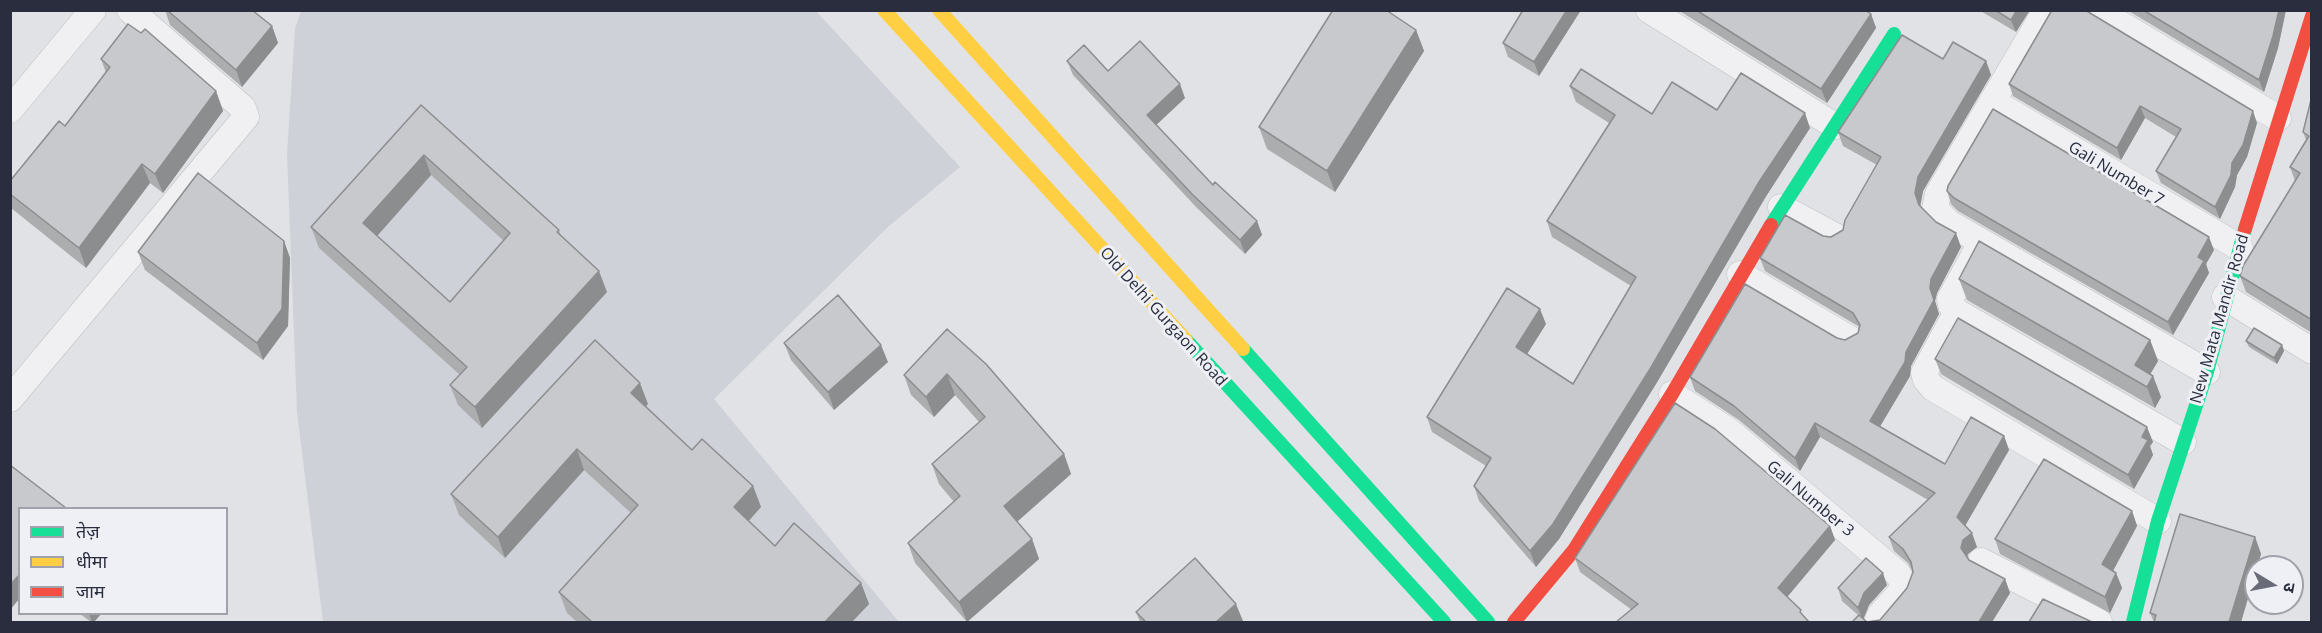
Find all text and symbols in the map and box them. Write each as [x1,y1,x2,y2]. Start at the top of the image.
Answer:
street label: Gali Number 7 [2065,138,2167,210]
street label: New Mata Mandir Road [2187,232,2253,406]
street label: Old Delhi Gurgaon Road [1096,244,1230,390]
street label: Gali Number 3 [1762,457,1858,541]
legend [18,507,228,615]
text: तेज़ [76,519,100,543]
text: धीमा [76,549,107,573]
north arrow [2244,555,2304,615]
text: जाम [76,579,105,603]
text: उ [2278,581,2301,594]

